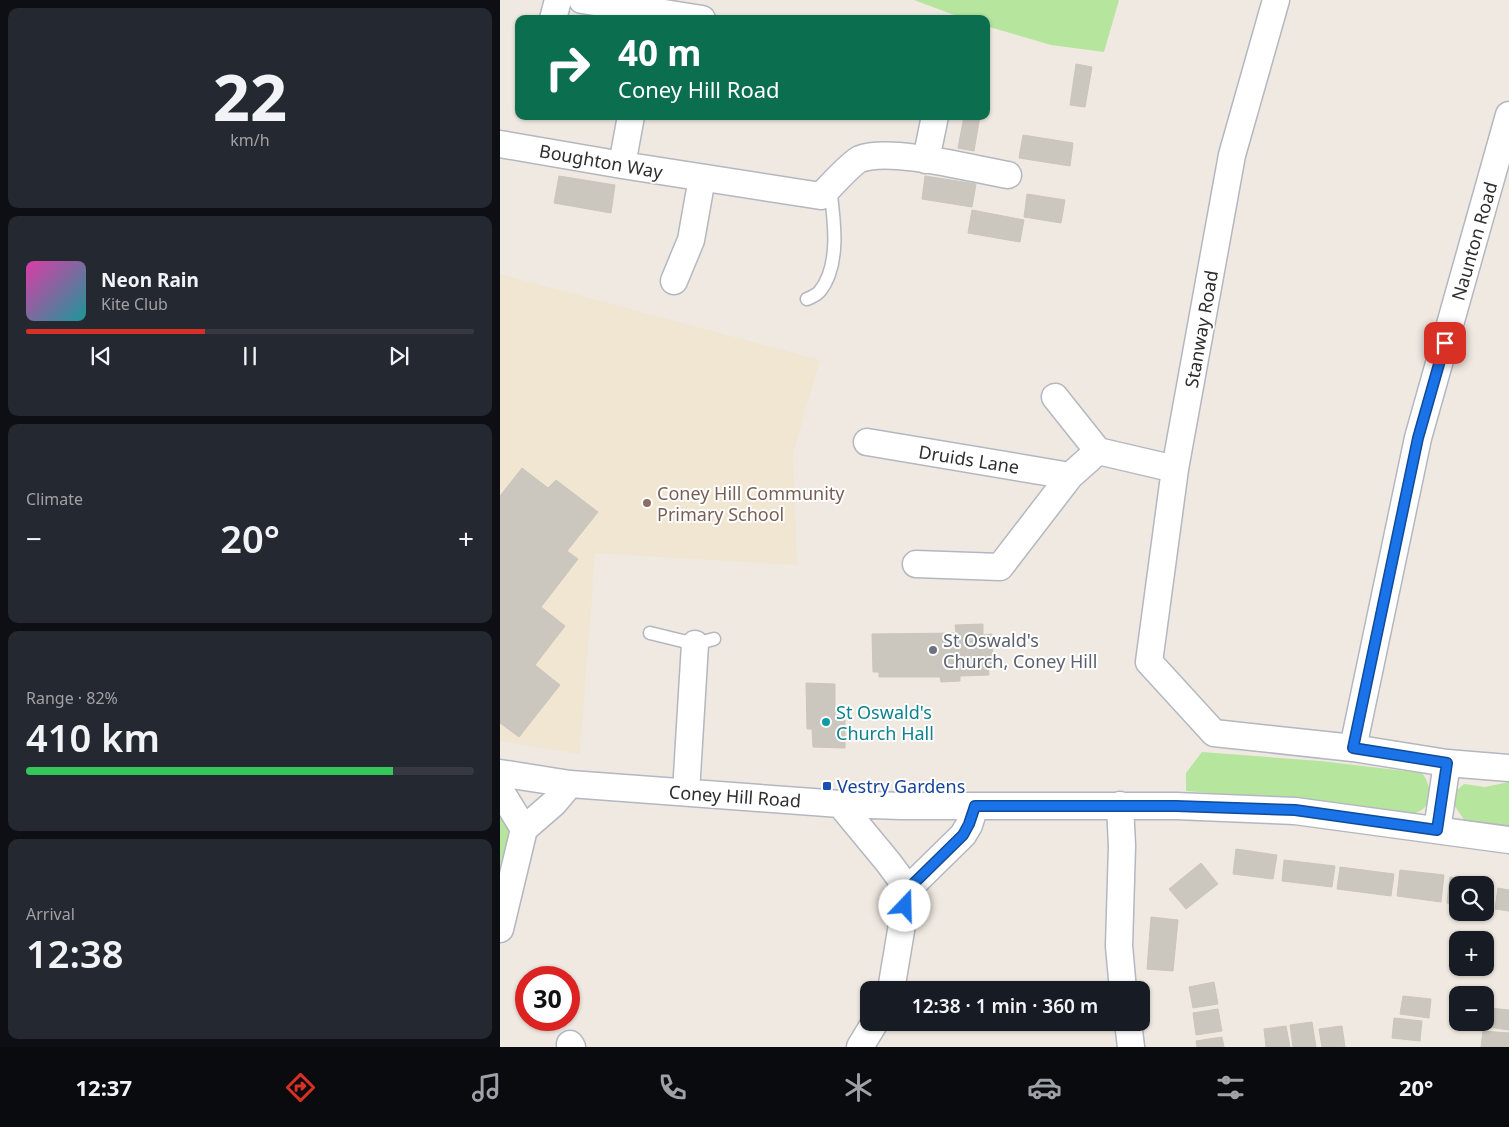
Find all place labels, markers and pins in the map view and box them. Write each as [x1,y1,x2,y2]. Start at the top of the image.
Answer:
pin [1424,322,1466,364]
place label: Coney Hill Community Primary School [657,481,845,526]
marker: Coney Hill Community Primary School [641,497,653,509]
place label: St Oswald's Church, Coney Hill [943,628,1097,673]
marker: St Oswald's Church, Coney Hill [927,644,939,656]
place label: St Oswald's Church Hall [836,700,934,745]
marker: St Oswald's Church Hall [820,716,832,728]
place label: Vestry Gardens [837,774,965,798]
marker: Vestry Gardens [821,780,833,792]

